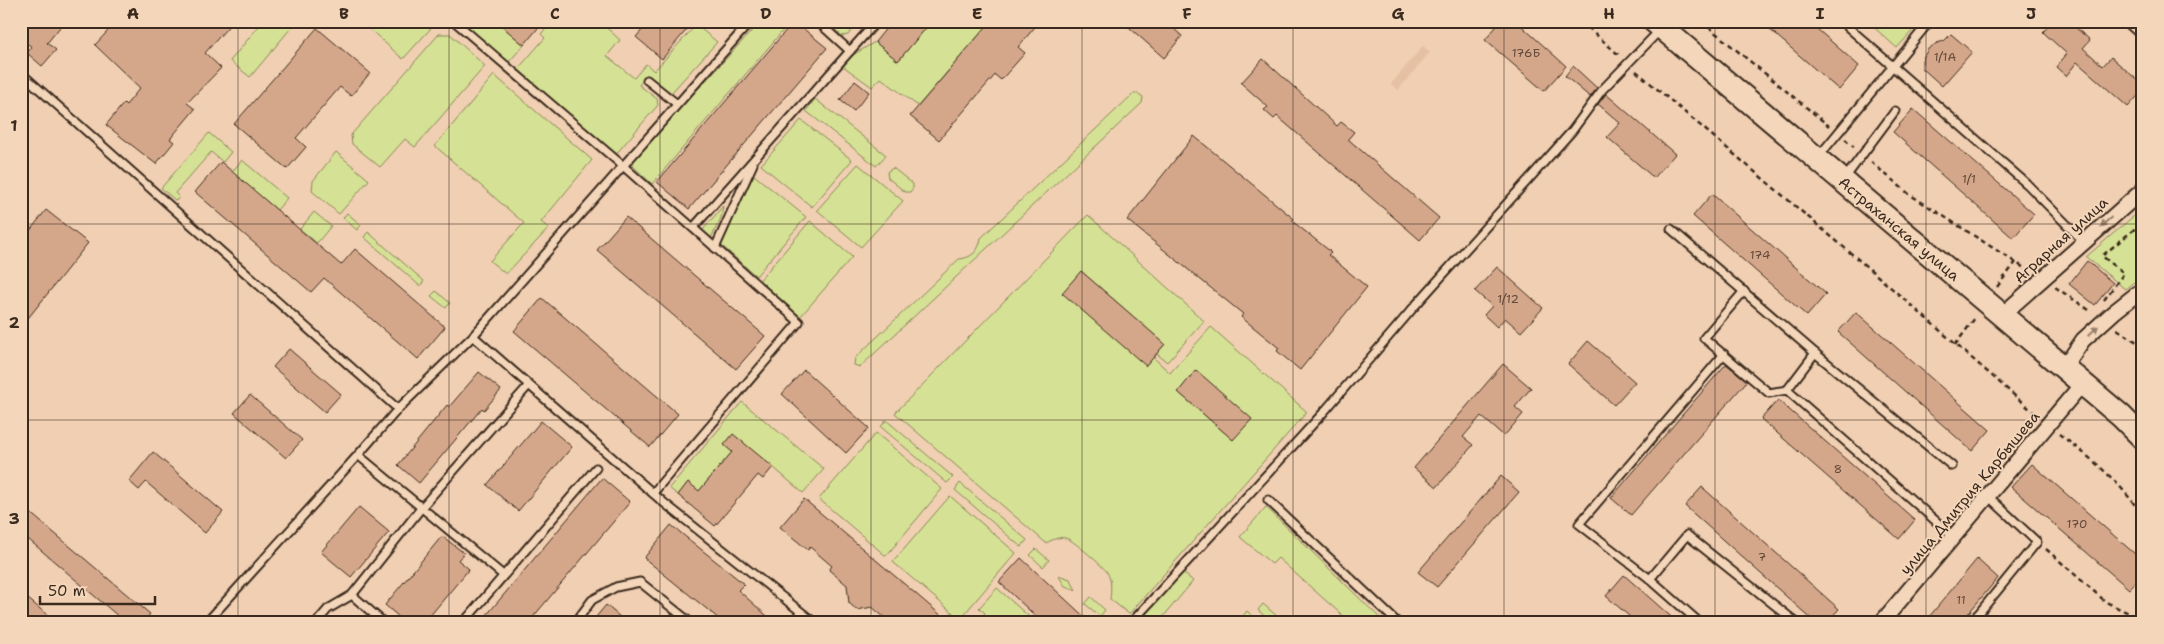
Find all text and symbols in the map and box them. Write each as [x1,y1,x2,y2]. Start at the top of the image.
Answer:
text: A [127,3,139,24]
text: B [339,3,349,24]
text: C [550,3,560,24]
text: D [760,3,772,24]
text: E [972,3,982,24]
text: F [1182,3,1192,24]
text: G [1392,3,1405,24]
text: H [1603,3,1615,24]
text: I [1816,3,1825,24]
text: J [2026,3,2036,24]
house number: 176Б [1512,45,1540,61]
house number: 1/1А [1934,49,1957,65]
text: 1 [10,115,18,136]
house number: 1/1 [1962,171,1976,187]
street label: Астраханская улица [1834,172,1964,286]
street label: Аграрная улица [2010,192,2113,288]
one-way arrow [2100,217,2113,228]
house number: 174 [1750,247,1770,263]
house number: 1/12 [1497,291,1519,307]
text: 2 [8,312,20,333]
one-way arrow [2087,325,2100,336]
street label: улица Дмитрия Карбышева [1896,407,2045,579]
house number: 8 [1834,461,1842,477]
text: 3 [8,508,20,529]
house number: 170 [2067,516,2087,532]
house number: 7 [1758,549,1766,565]
scale bar [40,574,155,606]
text: 50 m [48,581,86,601]
house number: 11 [1956,592,1966,608]

